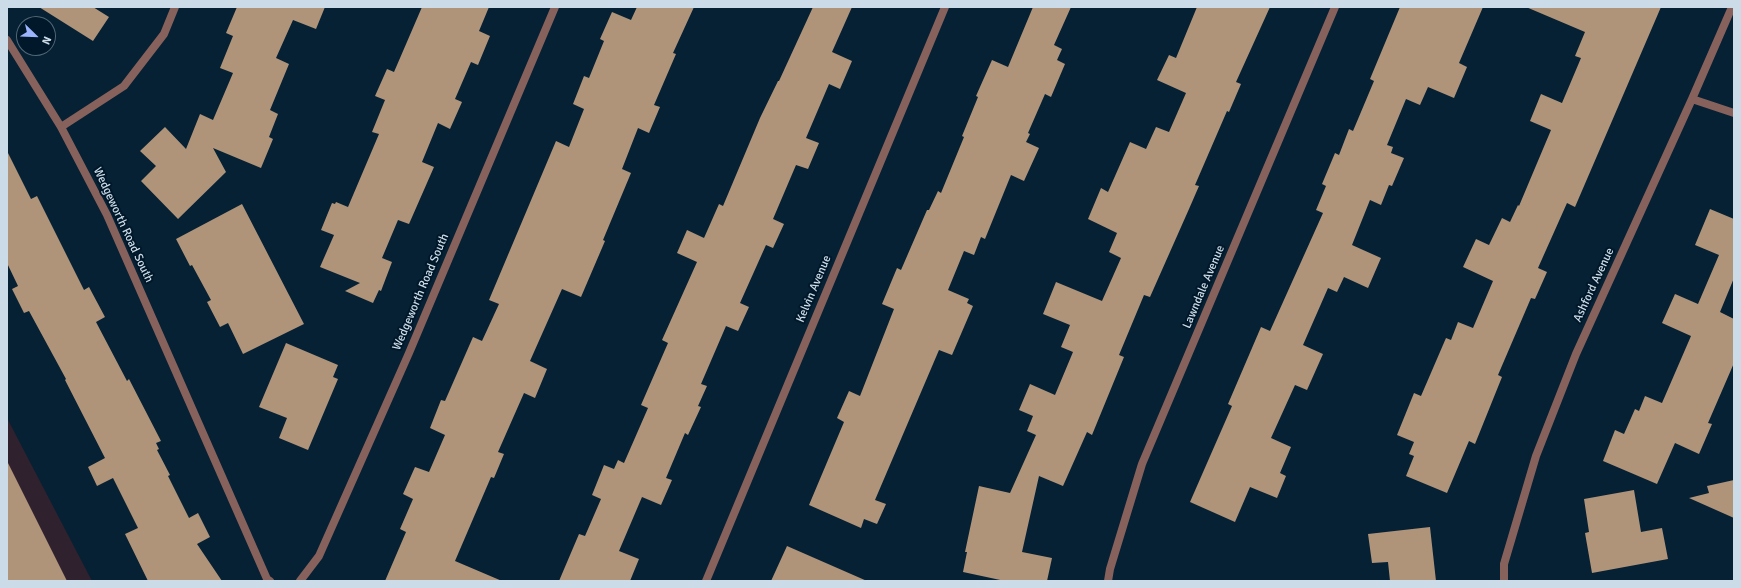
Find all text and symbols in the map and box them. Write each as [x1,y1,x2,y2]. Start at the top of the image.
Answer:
north arrow [16,16,56,56]
text: N [39,34,54,47]
street label: Wedgeworth Road South [90,165,156,285]
street label: Wedgeworth Road South [390,231,452,353]
street label: Lawndale Avenue [1180,243,1228,331]
street label: Ashford Avenue [1571,246,1617,324]
street label: Kelvin Avenue [793,253,835,325]

